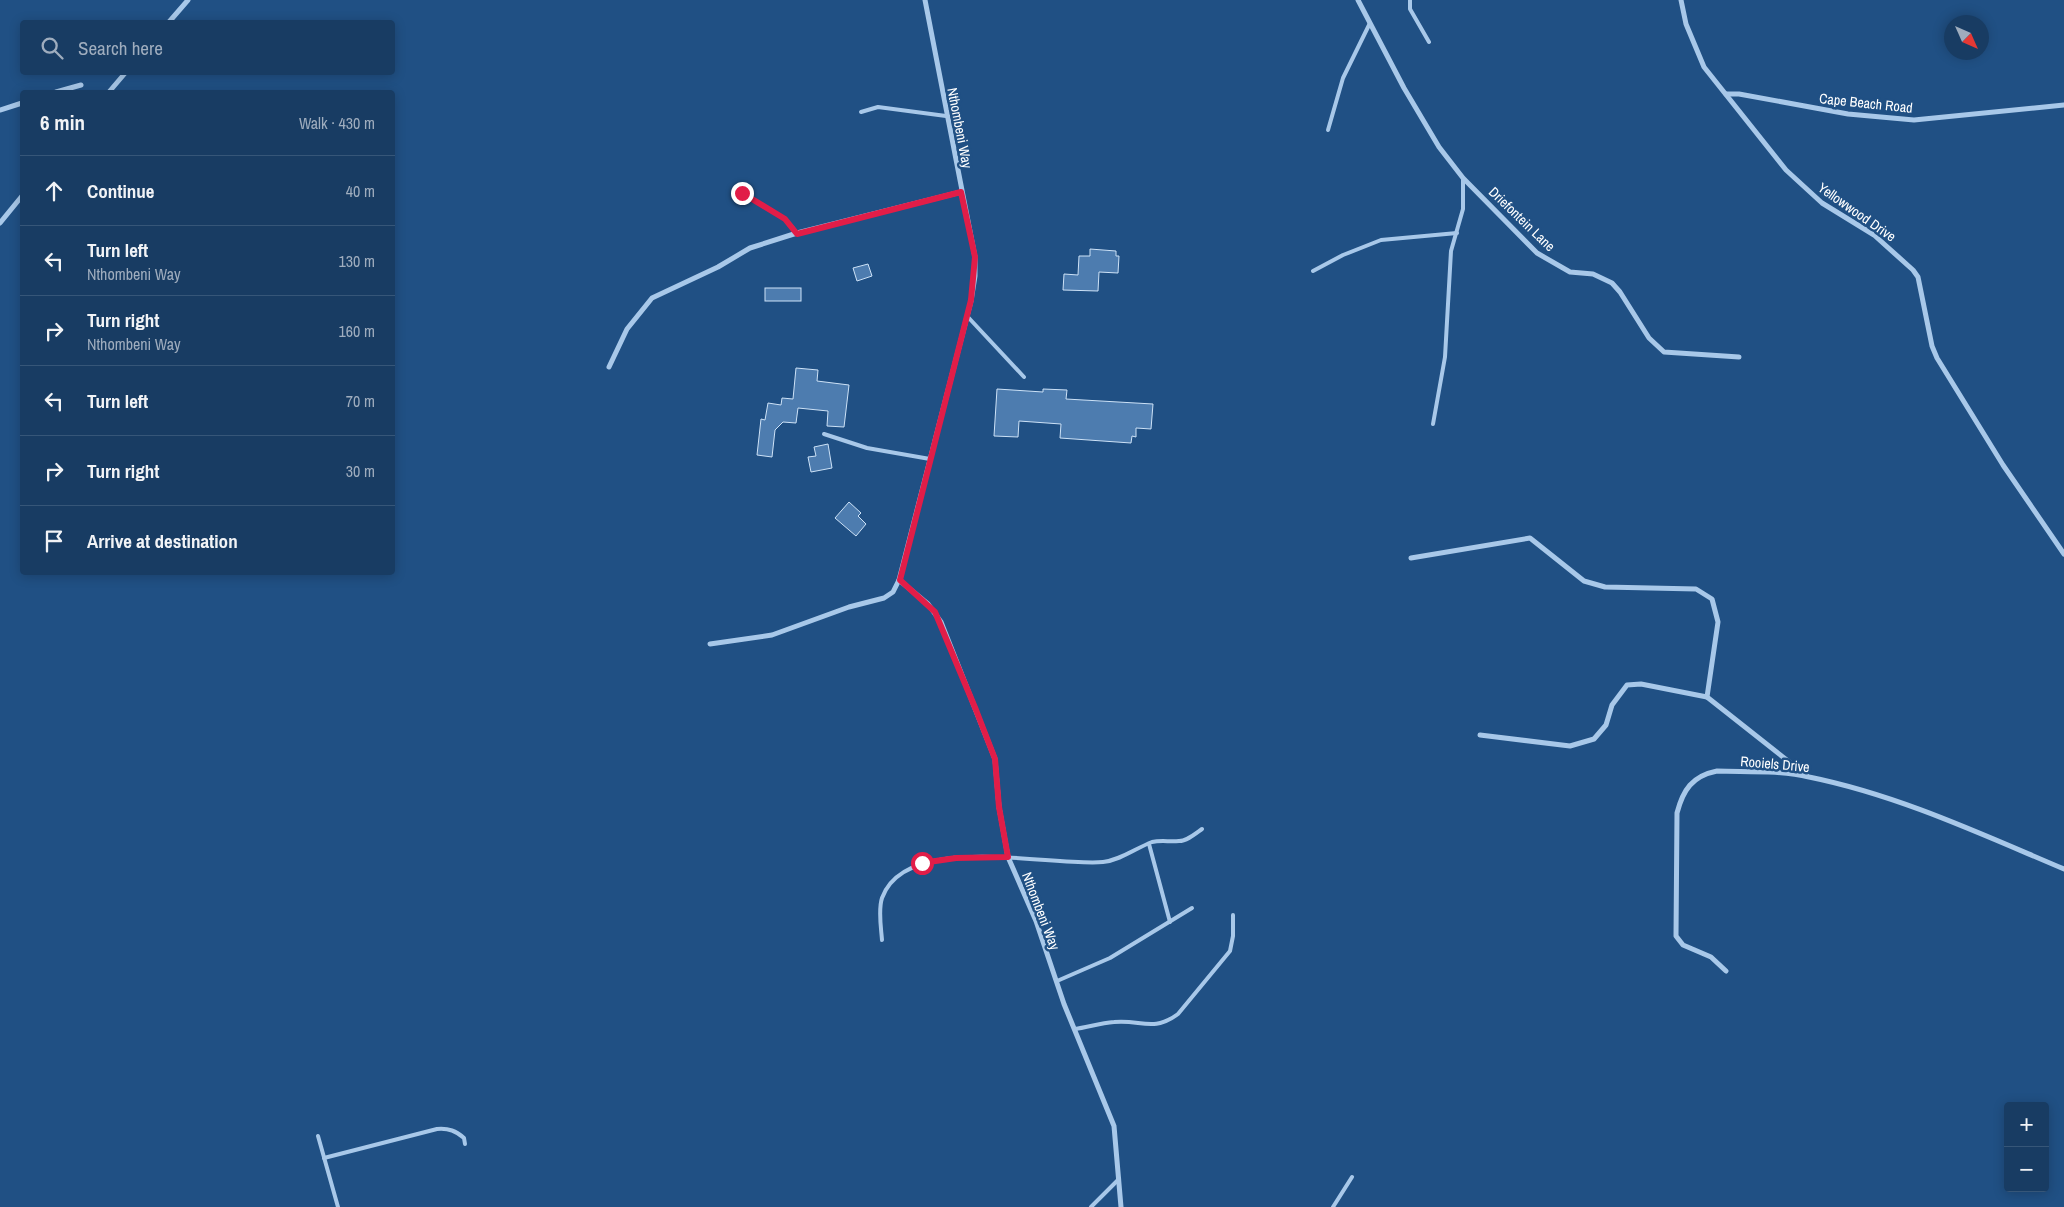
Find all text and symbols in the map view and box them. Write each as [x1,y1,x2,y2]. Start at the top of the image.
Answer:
north arrow [1944,15,1989,60]
search box [20,20,395,75]
icon: search [38,34,66,62]
text: Search here [78,35,163,61]
street label: Nthombeni Way [943,86,977,170]
street label: Cape Beach Road [1818,89,1914,117]
text: 6 min [40,108,85,137]
text: Walk · 430 m [299,112,375,134]
icon: ahead [40,177,68,205]
text: Continue [87,178,155,204]
street label: Yellowwood Drive [1815,179,1899,245]
text: 40 m [346,180,375,202]
route end [731,182,754,205]
street label: Driefontein Lane [1485,183,1559,255]
text: Turn left [87,237,148,263]
icon: left [40,247,68,275]
text: 130 m [339,250,375,272]
text: Nthombeni Way [87,263,181,285]
text: Turn right [87,307,159,333]
icon: right [40,317,68,345]
text: 160 m [339,320,375,342]
text: Nthombeni Way [87,333,181,355]
icon: left [40,387,68,415]
text: Turn left [87,388,148,414]
text: 70 m [346,390,375,412]
icon: right [40,457,68,485]
text: Turn right [87,458,159,484]
text: 30 m [346,460,375,482]
icon: arrive [40,527,68,555]
text: Arrive at destination [87,528,238,554]
street label: Rooiels Drive [1740,752,1810,776]
route start [911,852,934,875]
street label: Nthombeni Way [1018,870,1064,953]
map controls [2004,1102,2049,1192]
button: + [2004,1102,2049,1147]
button: − [2004,1147,2049,1192]

